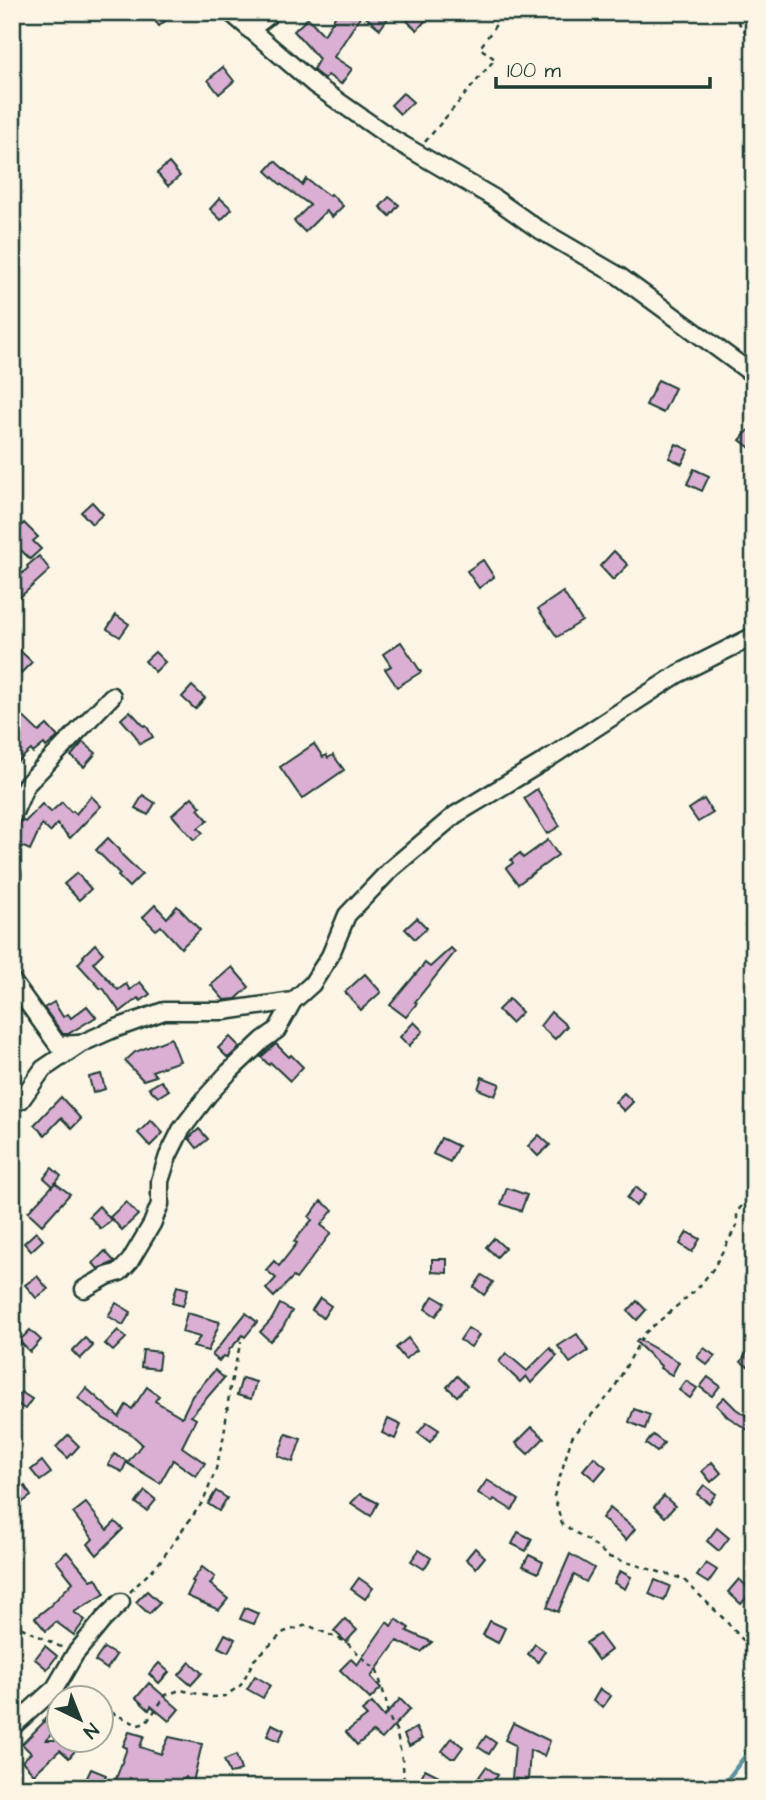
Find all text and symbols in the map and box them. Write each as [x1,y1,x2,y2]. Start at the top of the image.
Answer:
scale bar [496,46,710,90]
text: 100 m [507,56,562,85]
north arrow [46,1685,116,1755]
text: N [77,1716,104,1744]

